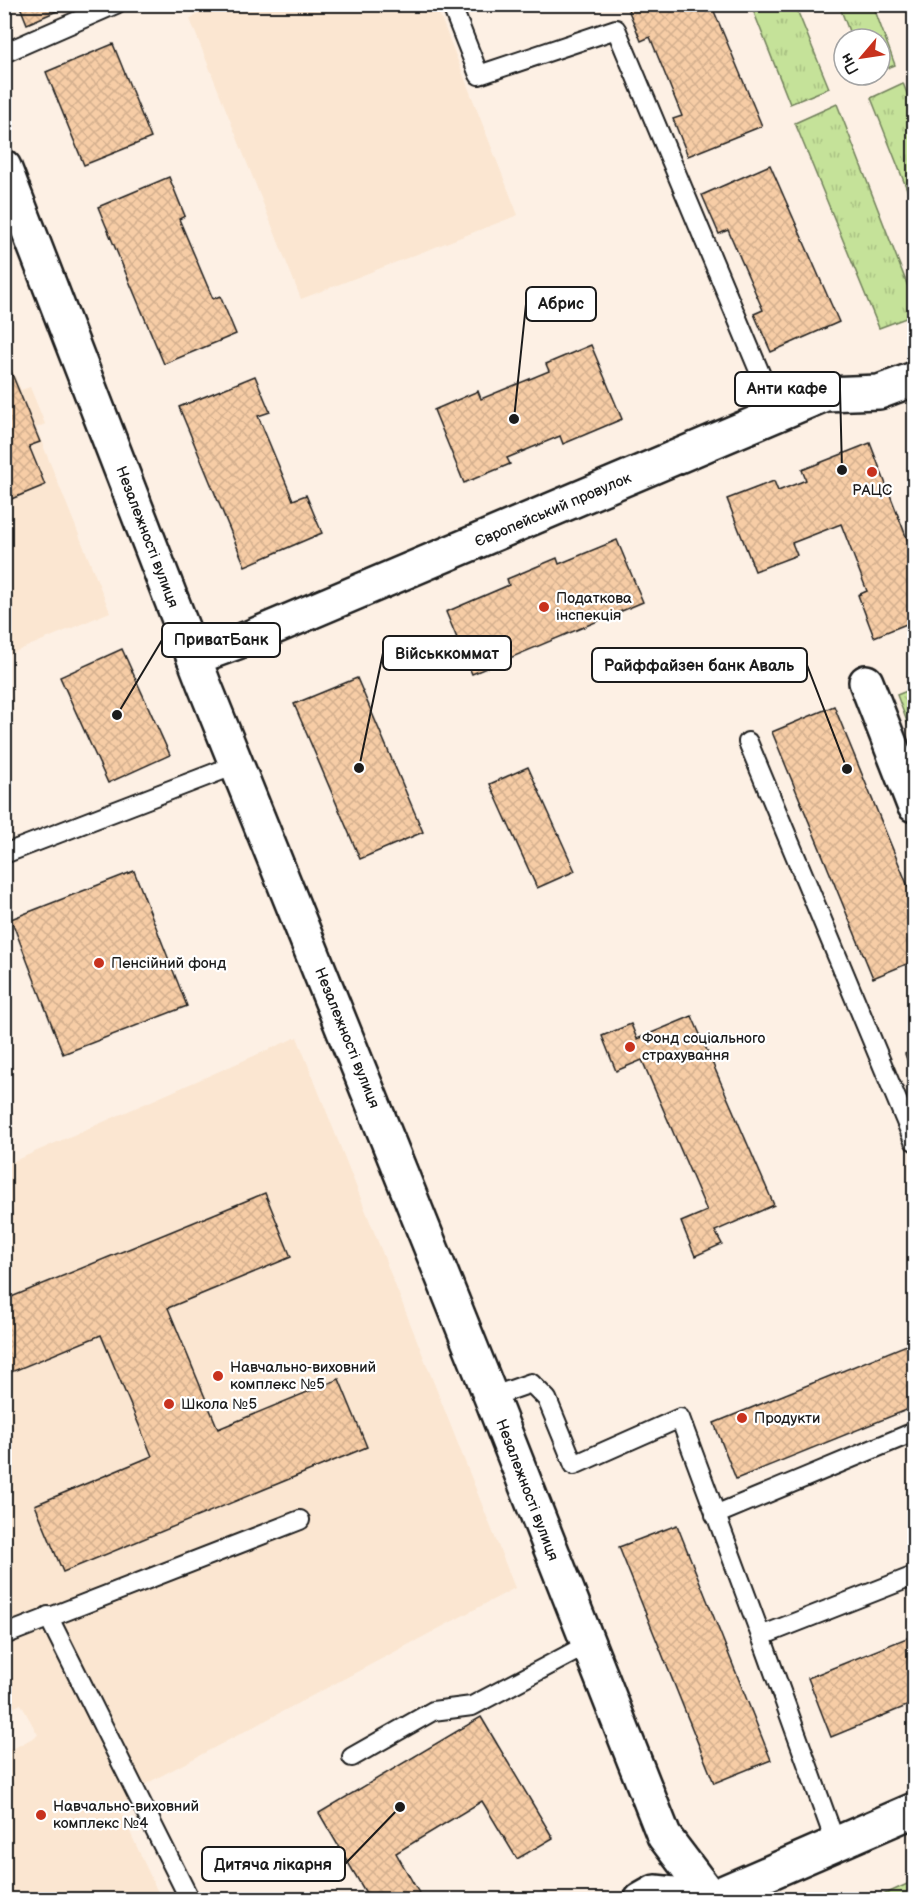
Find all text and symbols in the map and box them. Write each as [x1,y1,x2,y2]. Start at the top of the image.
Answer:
north arrow [832,27,892,87]
text: Пн [837,50,864,77]
callout: Абрис [526,287,596,321]
text: Абрис [537,295,584,314]
callout: Анти кафе [735,372,840,406]
text: Анти кафе [746,380,827,399]
street label: Незалежності вулиця [111,464,183,610]
marker: РАЦС [865,465,879,479]
street label: Європейський провулок [472,468,634,552]
place label: РАЦС [852,481,892,500]
place label: Податкова інспекція [556,589,632,625]
marker: Податкова інспекція [537,600,551,614]
callout: ПриватБанк [162,623,280,657]
text: ПриватБанк [174,631,269,650]
callout: Військкоммат [383,636,511,670]
text: Військкоммат [395,645,499,664]
callout: Райффайзен банк Аваль [592,648,807,682]
text: Райффайзен банк Аваль [604,657,795,676]
place label: Пенсійний фонд [111,954,226,973]
marker: Пенсійний фонд [92,956,106,970]
street label: Незалежності вулиця [310,965,384,1111]
place label: Фонд соціального страхування [642,1029,765,1065]
marker: Фонд соціального страхування [623,1040,637,1054]
place label: Навчально-виховний комплекс №5 [230,1358,376,1394]
marker: Навчально-виховний комплекс №5 [211,1369,225,1383]
place label: Школа №5 [181,1395,257,1414]
marker: Школа №5 [162,1397,176,1411]
place label: Продукти [754,1409,820,1428]
marker: Продукти [735,1411,749,1425]
street label: Незалежності вулиця [491,1417,563,1563]
place label: Навчально-виховний комплекс №4 [53,1797,199,1833]
marker: Навчально-виховний комплекс №4 [34,1808,48,1822]
callout: Дитяча лікарня [202,1847,345,1881]
text: Дитяча лікарня [214,1856,332,1875]

